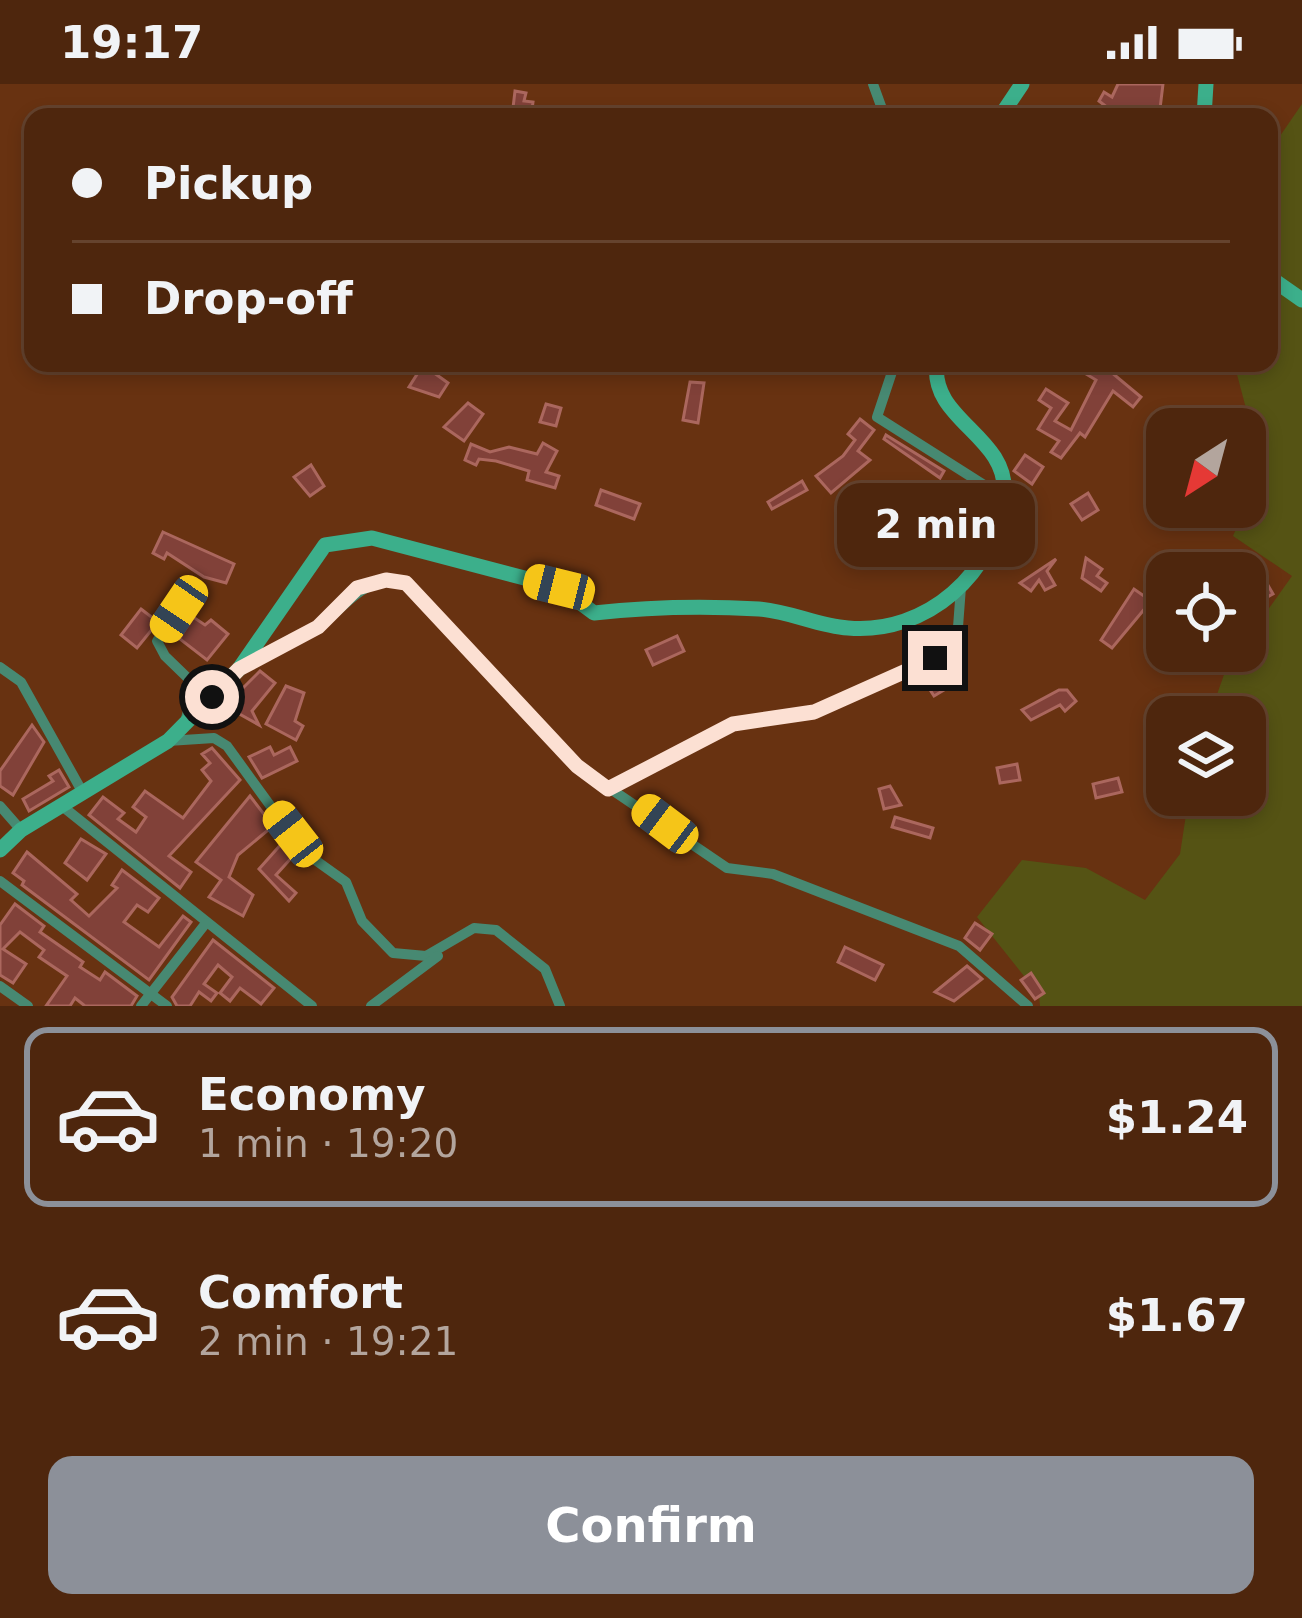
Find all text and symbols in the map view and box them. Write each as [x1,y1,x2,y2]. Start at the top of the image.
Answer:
text: 19:17 [60,16,203,69]
text: Pickup [144,157,313,210]
text: Drop-off [144,272,353,325]
north arrow [1146,408,1266,528]
map controls [1146,408,1266,816]
callout: 2 min [836,484,1034,568]
text: 2 min [875,502,997,547]
button: locate [1146,552,1266,672]
car [520,561,598,613]
car [144,569,214,649]
route end [908,631,962,685]
route start [185,670,239,724]
button: layers [1146,696,1266,816]
car [625,788,705,860]
car [257,795,329,873]
icon: car [54,1063,162,1171]
text: Economy [198,1068,426,1121]
text: $1.24 [1106,1091,1248,1144]
text: 1 min · 19:20 [198,1121,458,1166]
icon: car [54,1261,162,1369]
text: Comfort [198,1266,403,1319]
text: $1.67 [1106,1289,1248,1342]
text: 2 min · 19:21 [198,1319,458,1364]
button: Confirm [48,1456,1254,1594]

